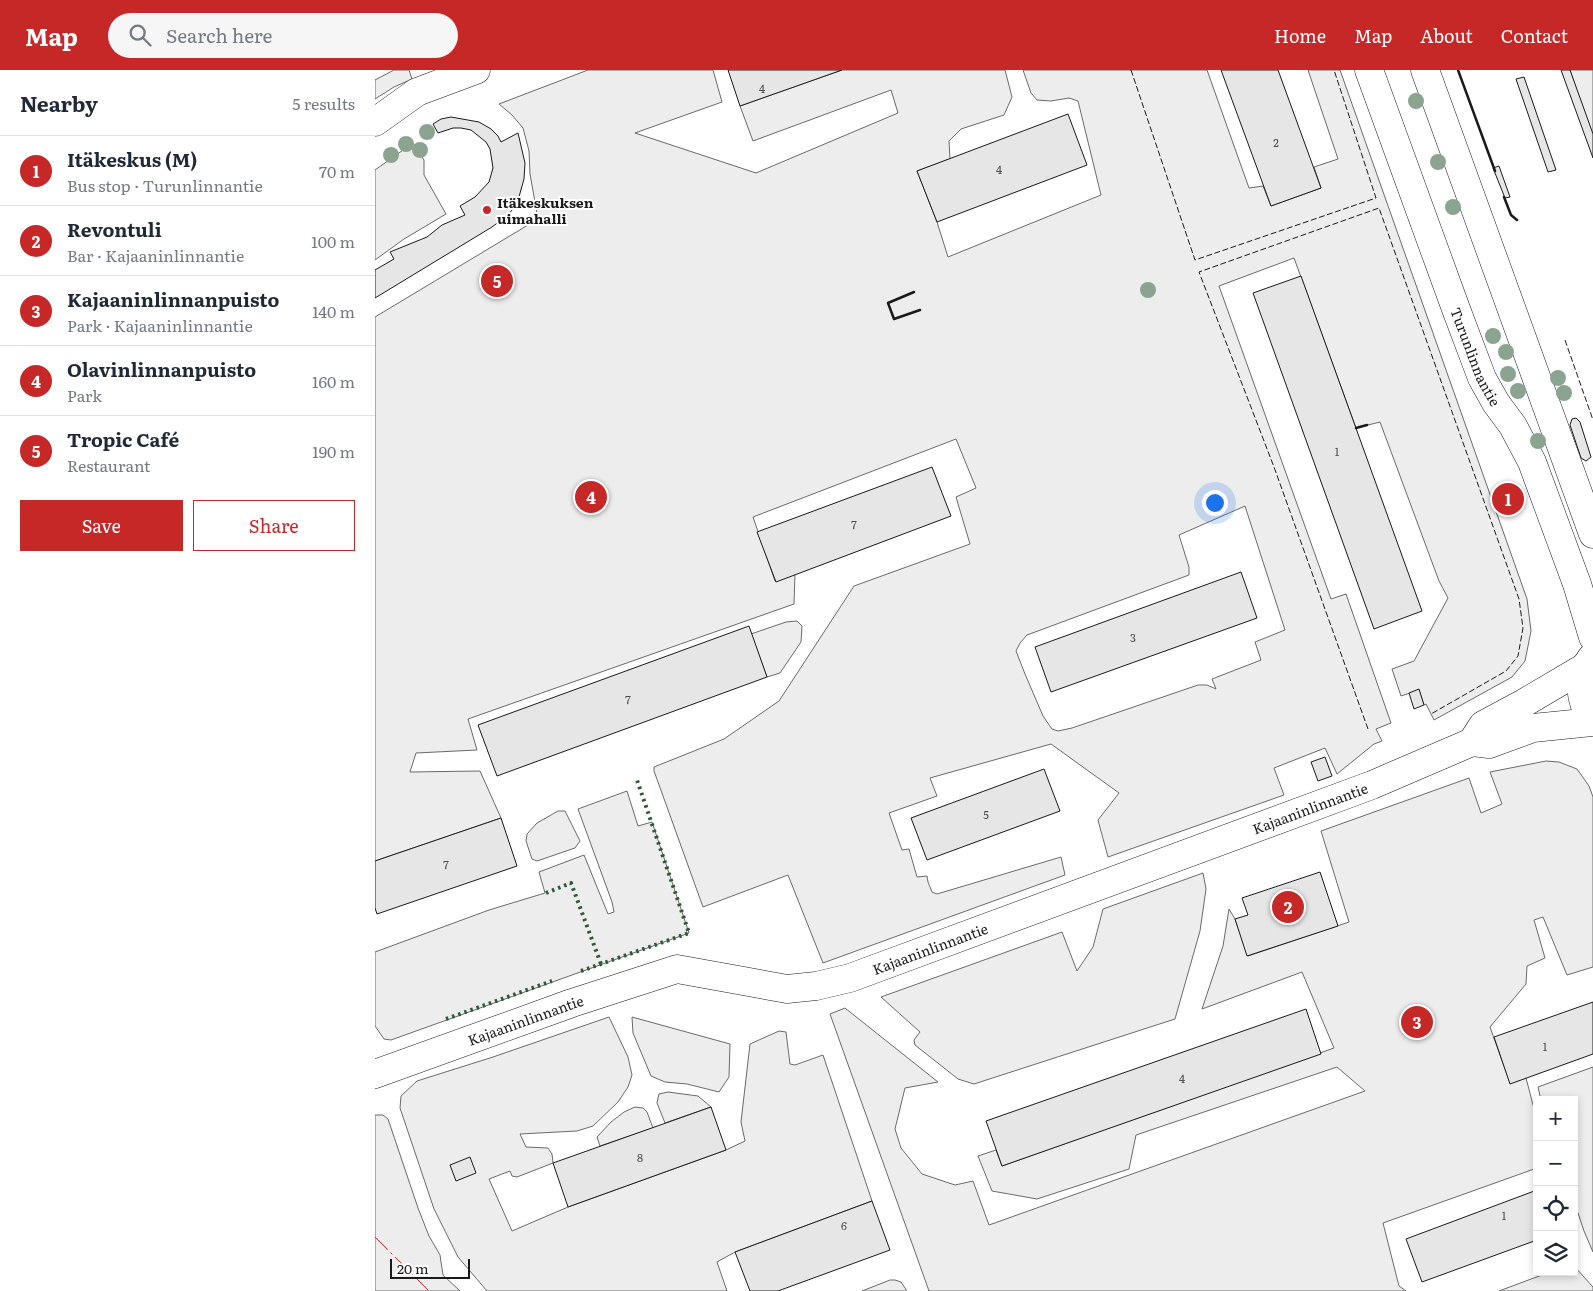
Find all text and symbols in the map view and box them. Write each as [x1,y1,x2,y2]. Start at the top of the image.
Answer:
search box [108,13,458,58]
text: Map [25,18,78,53]
icon: search [126,21,154,49]
text: Search here [166,21,272,49]
text: Home [1274,22,1326,49]
text: Map [1354,22,1392,49]
text: About [1420,22,1473,49]
text: Contact [1501,22,1568,49]
house number: 4 [759,80,765,96]
text: Nearby [20,87,98,118]
text: 5 results [292,91,355,115]
house number: 2 [1273,134,1279,150]
text: Itäkeskus (M) [67,145,197,173]
text: 1 [33,159,39,183]
text: 70 m [319,159,355,183]
house number: 4 [996,161,1002,177]
text: Bus stop · Turunlinnantie [67,173,263,197]
place label: Itäkeskuksen uimahalli [497,192,594,228]
marker: Itäkeskuksen uimahalli [481,204,493,216]
text: Revontuli [67,215,162,243]
text: 2 [32,229,40,253]
text: 100 m [311,229,355,253]
text: Bar · Kajaaninlinnantie [67,243,244,267]
pin: 5 [481,262,513,300]
text: Kajaaninlinnanpuisto [67,285,279,313]
text: 3 [32,299,40,323]
text: 140 m [312,299,355,323]
street label: Turunlinnantie [1446,304,1506,410]
text: Park · Kajaaninlinnantie [67,313,253,337]
text: Olavinlinnanpuisto [67,355,256,383]
text: 4 [31,369,41,393]
text: 160 m [312,369,355,393]
text: Park [67,383,102,407]
text: Tropic Café [67,425,179,453]
text: 5 [32,439,40,463]
text: 190 m [312,439,355,463]
house number: 1 [1335,443,1340,459]
text: Restaurant [67,453,151,477]
pin: 4 [575,478,607,516]
pin: 1 [1492,480,1524,518]
your location [1202,490,1228,516]
button: Save [20,500,183,551]
button: Share [193,500,355,551]
house number: 7 [851,516,857,532]
house number: 3 [1130,629,1136,645]
house number: 7 [625,691,631,707]
street label: Kajaaninlinnantie [1249,777,1370,838]
house number: 5 [983,806,989,822]
house number: 7 [443,856,449,872]
pin: 2 [1272,888,1304,926]
street label: Kajaaninlinnantie [870,918,991,979]
street label: Kajaaninlinnantie [465,990,586,1050]
pin: 3 [1401,1003,1433,1041]
house number: 1 [1543,1038,1548,1054]
house number: 4 [1179,1070,1185,1086]
map controls [1533,1096,1578,1276]
button: + [1533,1096,1578,1141]
button: − [1533,1141,1578,1186]
house number: 8 [637,1149,643,1165]
button: locate [1533,1186,1578,1231]
house number: 1 [1502,1207,1507,1223]
house number: 6 [841,1217,847,1233]
button: layers [1533,1231,1578,1276]
scale bar [390,1256,470,1279]
text: 20 m [397,1258,429,1278]

